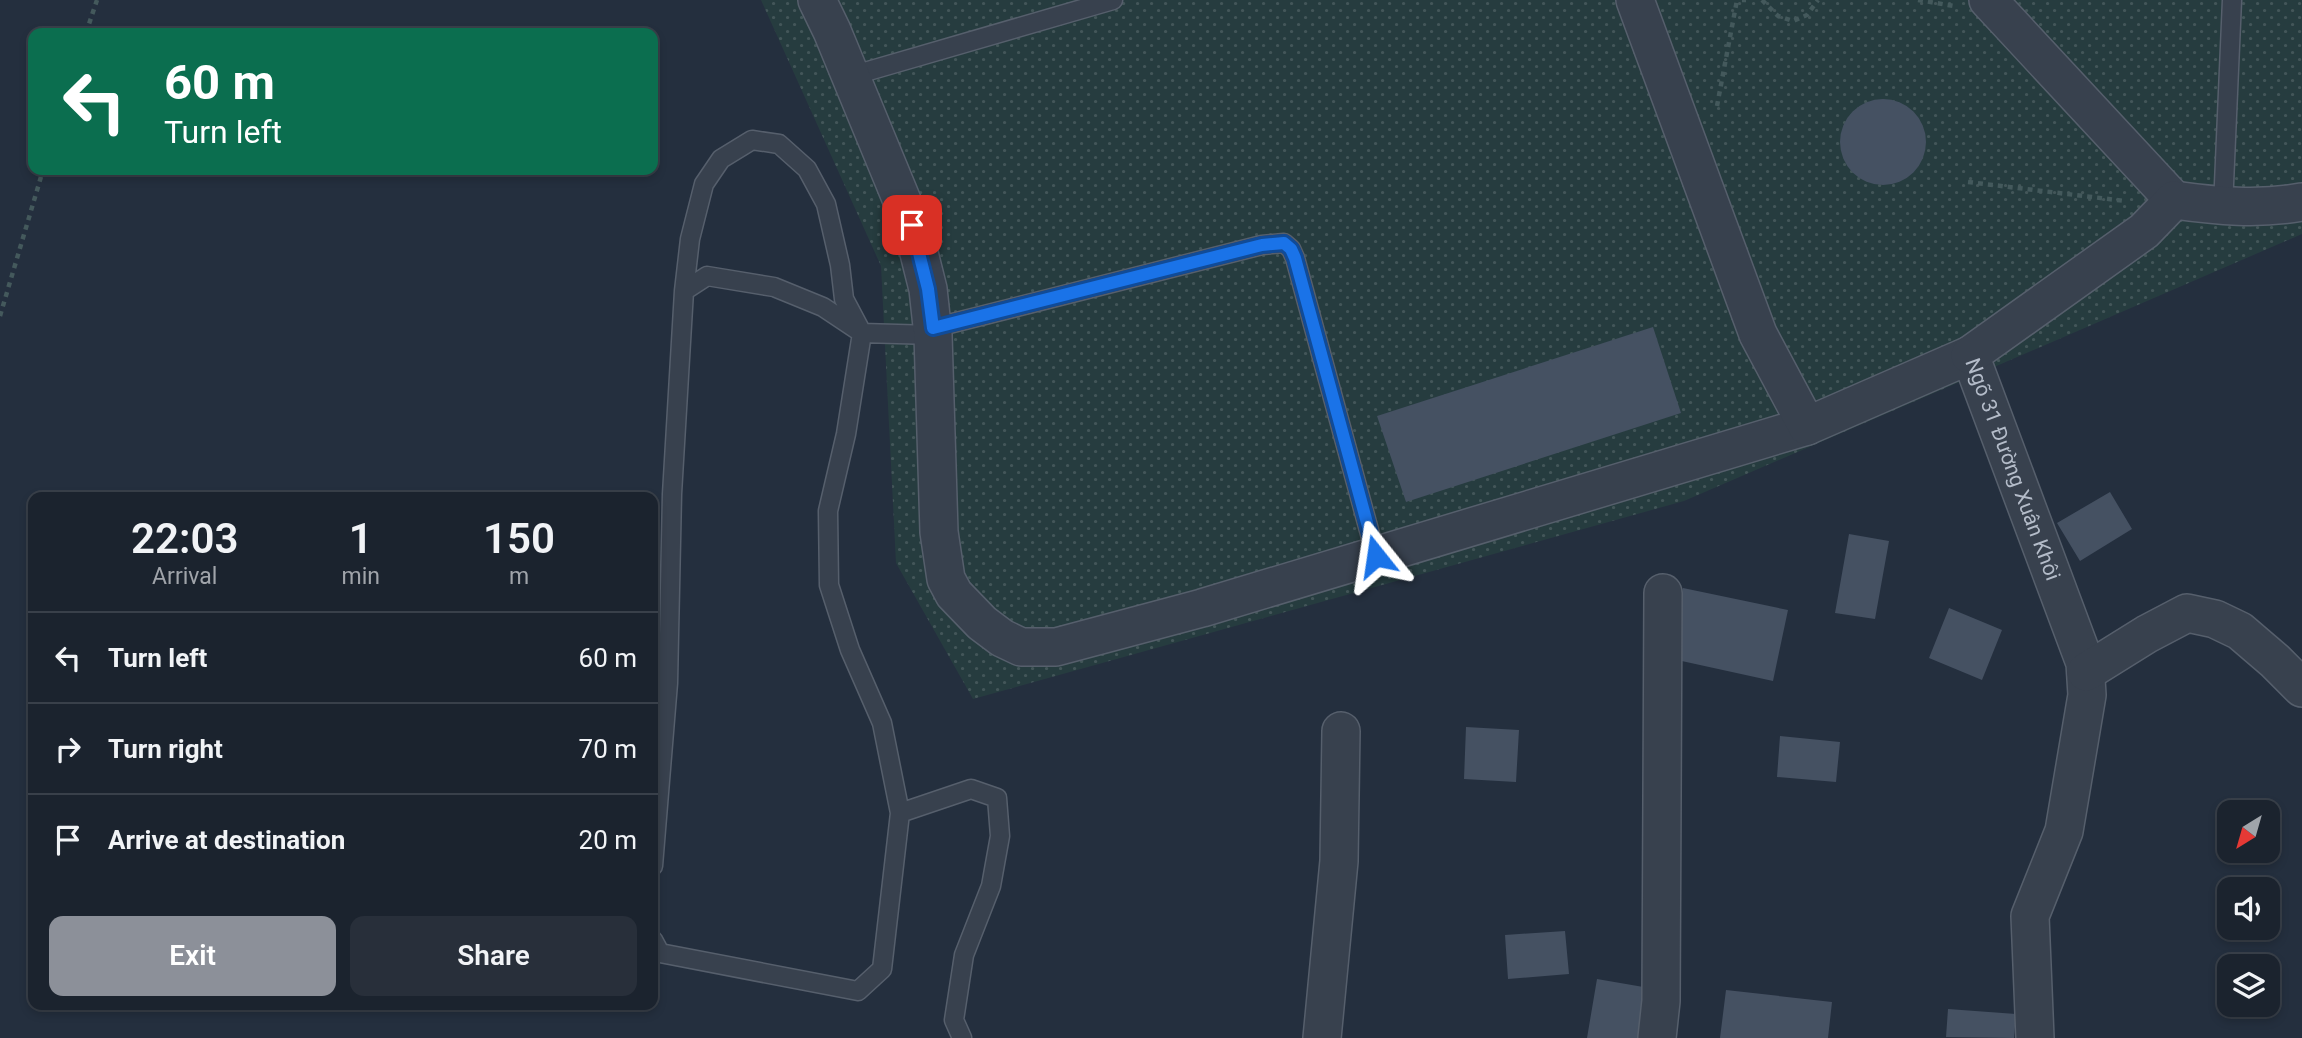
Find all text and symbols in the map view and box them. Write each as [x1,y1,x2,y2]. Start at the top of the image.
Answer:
text: 60 m [164,54,275,111]
icon: left [49,56,140,147]
text: Turn left [164,113,282,151]
pin [882,195,942,255]
icon: arrive [893,206,931,244]
street label: Ngõ 31 Đường Xuân Khôi [1960,355,2065,584]
text: 22:03 [131,514,238,563]
text: 1 [349,514,373,563]
text: 150 [483,514,555,563]
position arrow [1339,519,1413,593]
text: Arrival [152,563,217,590]
text: min [341,563,380,590]
text: m [509,563,529,590]
icon: left [49,639,87,677]
text: Turn left [108,643,207,673]
text: 60 m [579,643,637,673]
icon: right [49,730,87,768]
text: Turn right [108,734,223,764]
text: 70 m [579,734,637,764]
north arrow [2217,800,2280,863]
map controls [2217,800,2280,1017]
icon: arrive [49,821,87,859]
text: Arrive at destination [108,825,345,855]
text: 20 m [579,825,637,855]
button: sound [2217,877,2280,940]
button: Exit [49,916,336,996]
button: Share [350,916,637,996]
button: layers [2217,954,2280,1017]

